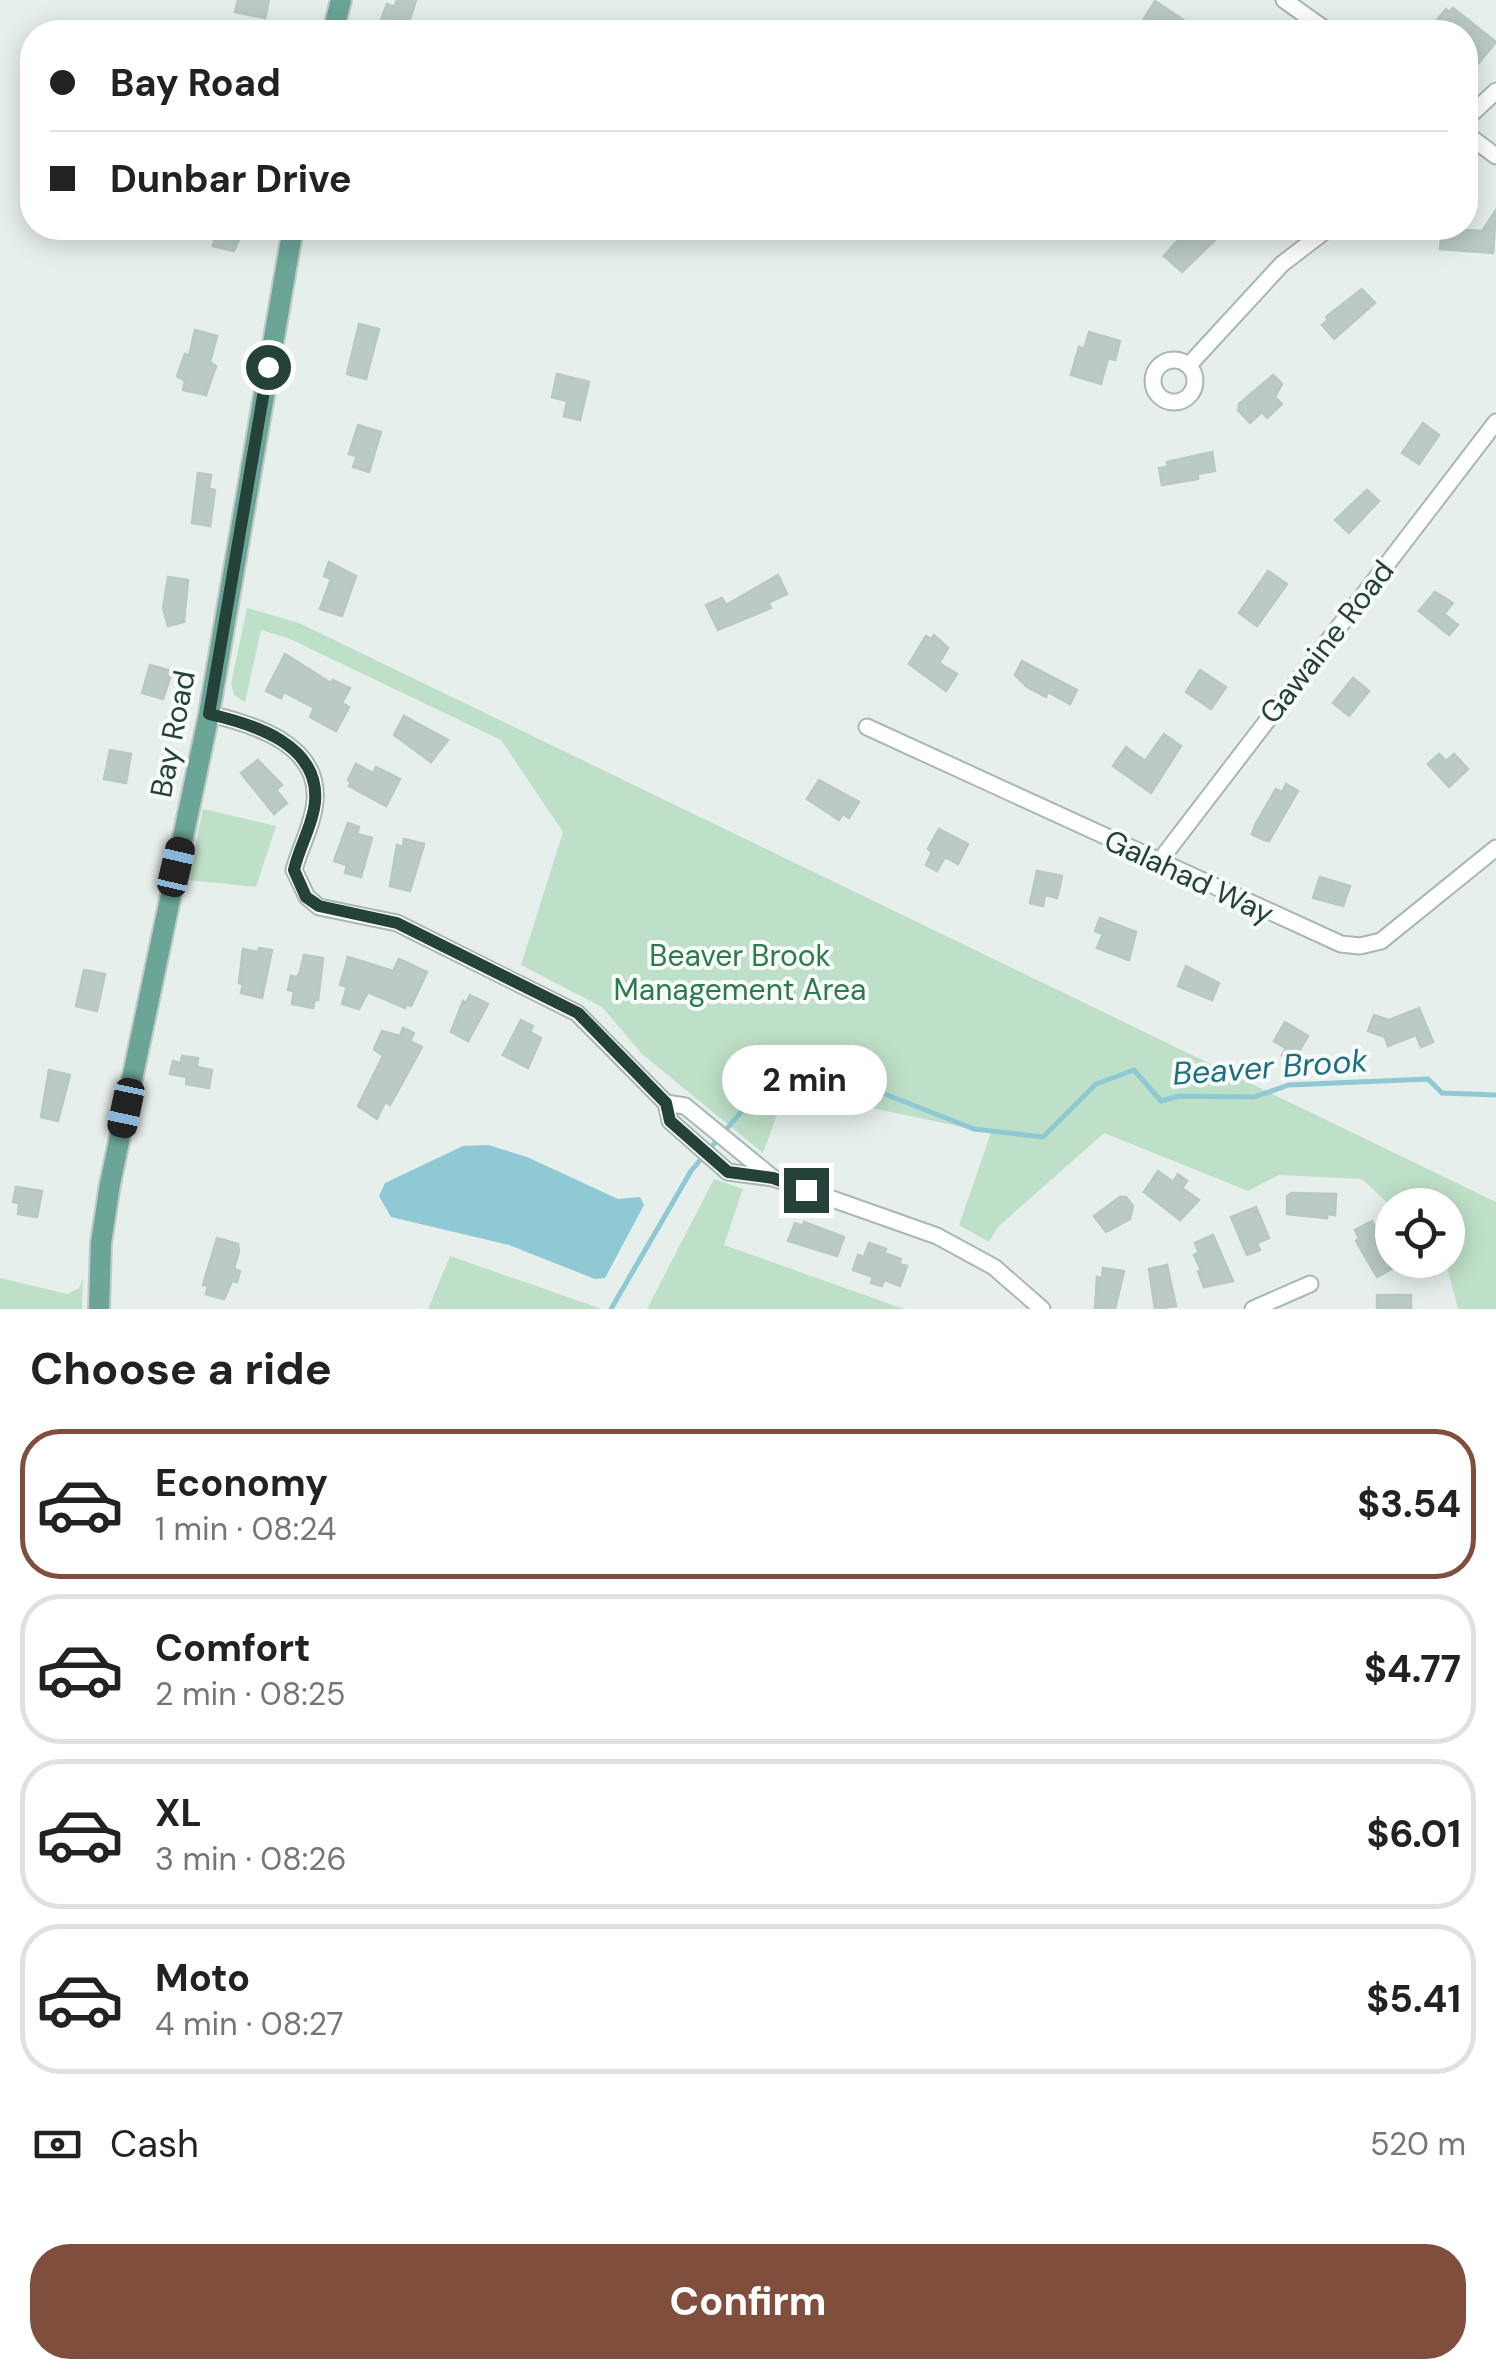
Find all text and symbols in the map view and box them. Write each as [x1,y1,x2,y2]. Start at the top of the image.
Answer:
text: Bay Road [110,58,281,108]
text: Dunbar Drive [110,154,352,204]
route start [246,345,291,390]
street label: Gawaine Road [1251,552,1403,731]
street label: Bay Road [141,667,204,801]
street label: Galahad Way [1098,820,1280,933]
car [155,834,197,900]
park label: Beaver Brook Management Area [614,936,866,1009]
water label: Beaver Brook [1171,1039,1370,1095]
callout: 2 min [724,1045,888,1115]
text: 2 min [762,1059,847,1101]
car [105,1076,147,1140]
route end [784,1168,829,1213]
map controls [1375,1188,1465,1278]
button: locate [1375,1188,1465,1278]
text: Choose a ride [30,1339,332,1398]
text: Economy [155,1458,328,1508]
icon: car [35,1459,125,1549]
text: $3.54 [1357,1479,1461,1529]
text: 1 min · 08:24 [155,1508,337,1550]
text: Comfort [155,1623,311,1673]
icon: car [35,1624,125,1714]
text: $4.77 [1364,1644,1461,1694]
text: 2 min · 08:25 [155,1673,346,1715]
text: XL [155,1788,202,1838]
icon: car [35,1789,125,1879]
text: $6.01 [1367,1809,1461,1859]
text: 3 min · 08:26 [155,1838,347,1880]
text: Moto [155,1953,250,2003]
icon: car [35,1954,125,2044]
text: $5.41 [1366,1974,1461,2024]
text: 4 min · 08:27 [155,2003,344,2045]
icon: cash [30,2117,85,2172]
text: Cash [110,2119,199,2169]
text: 520 m [1370,2123,1466,2165]
button: Confirm [30,2244,1466,2359]

